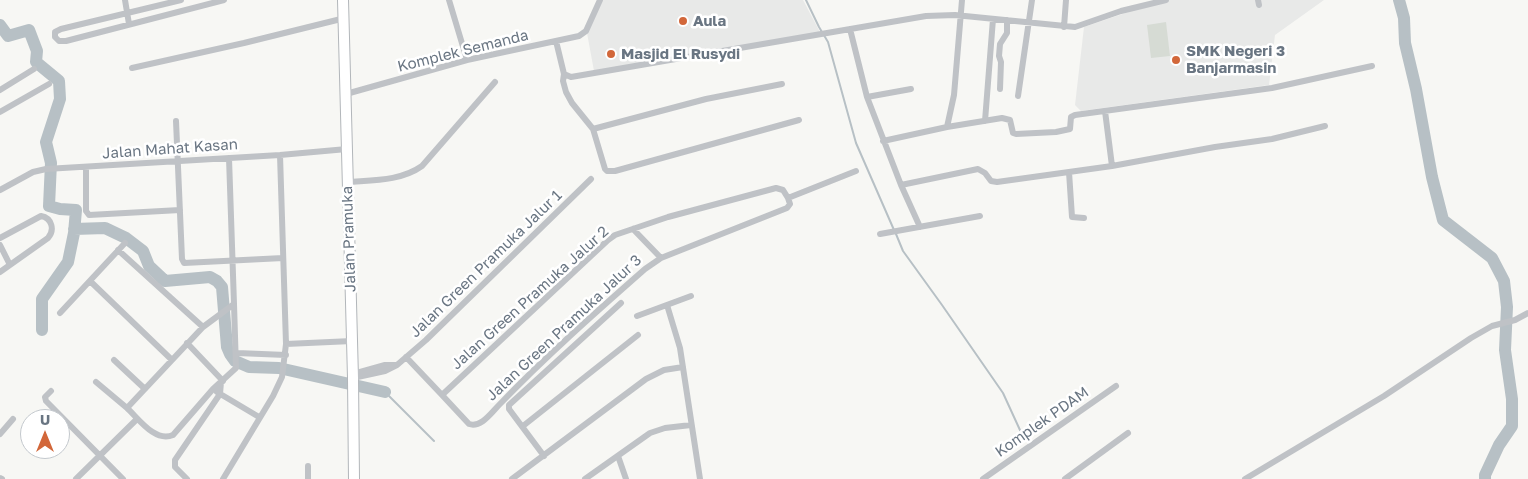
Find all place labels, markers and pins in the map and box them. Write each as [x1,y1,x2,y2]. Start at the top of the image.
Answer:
place label: Aula [693,12,726,30]
marker: Aula [677,15,689,27]
place label: SMK Negeri 3 Banjarmasin [1186,42,1285,77]
place label: Masjid El Rusydi [621,45,740,63]
marker: Masjid El Rusydi [605,48,617,60]
marker: SMK Negeri 3 Banjarmasin [1170,54,1182,66]

